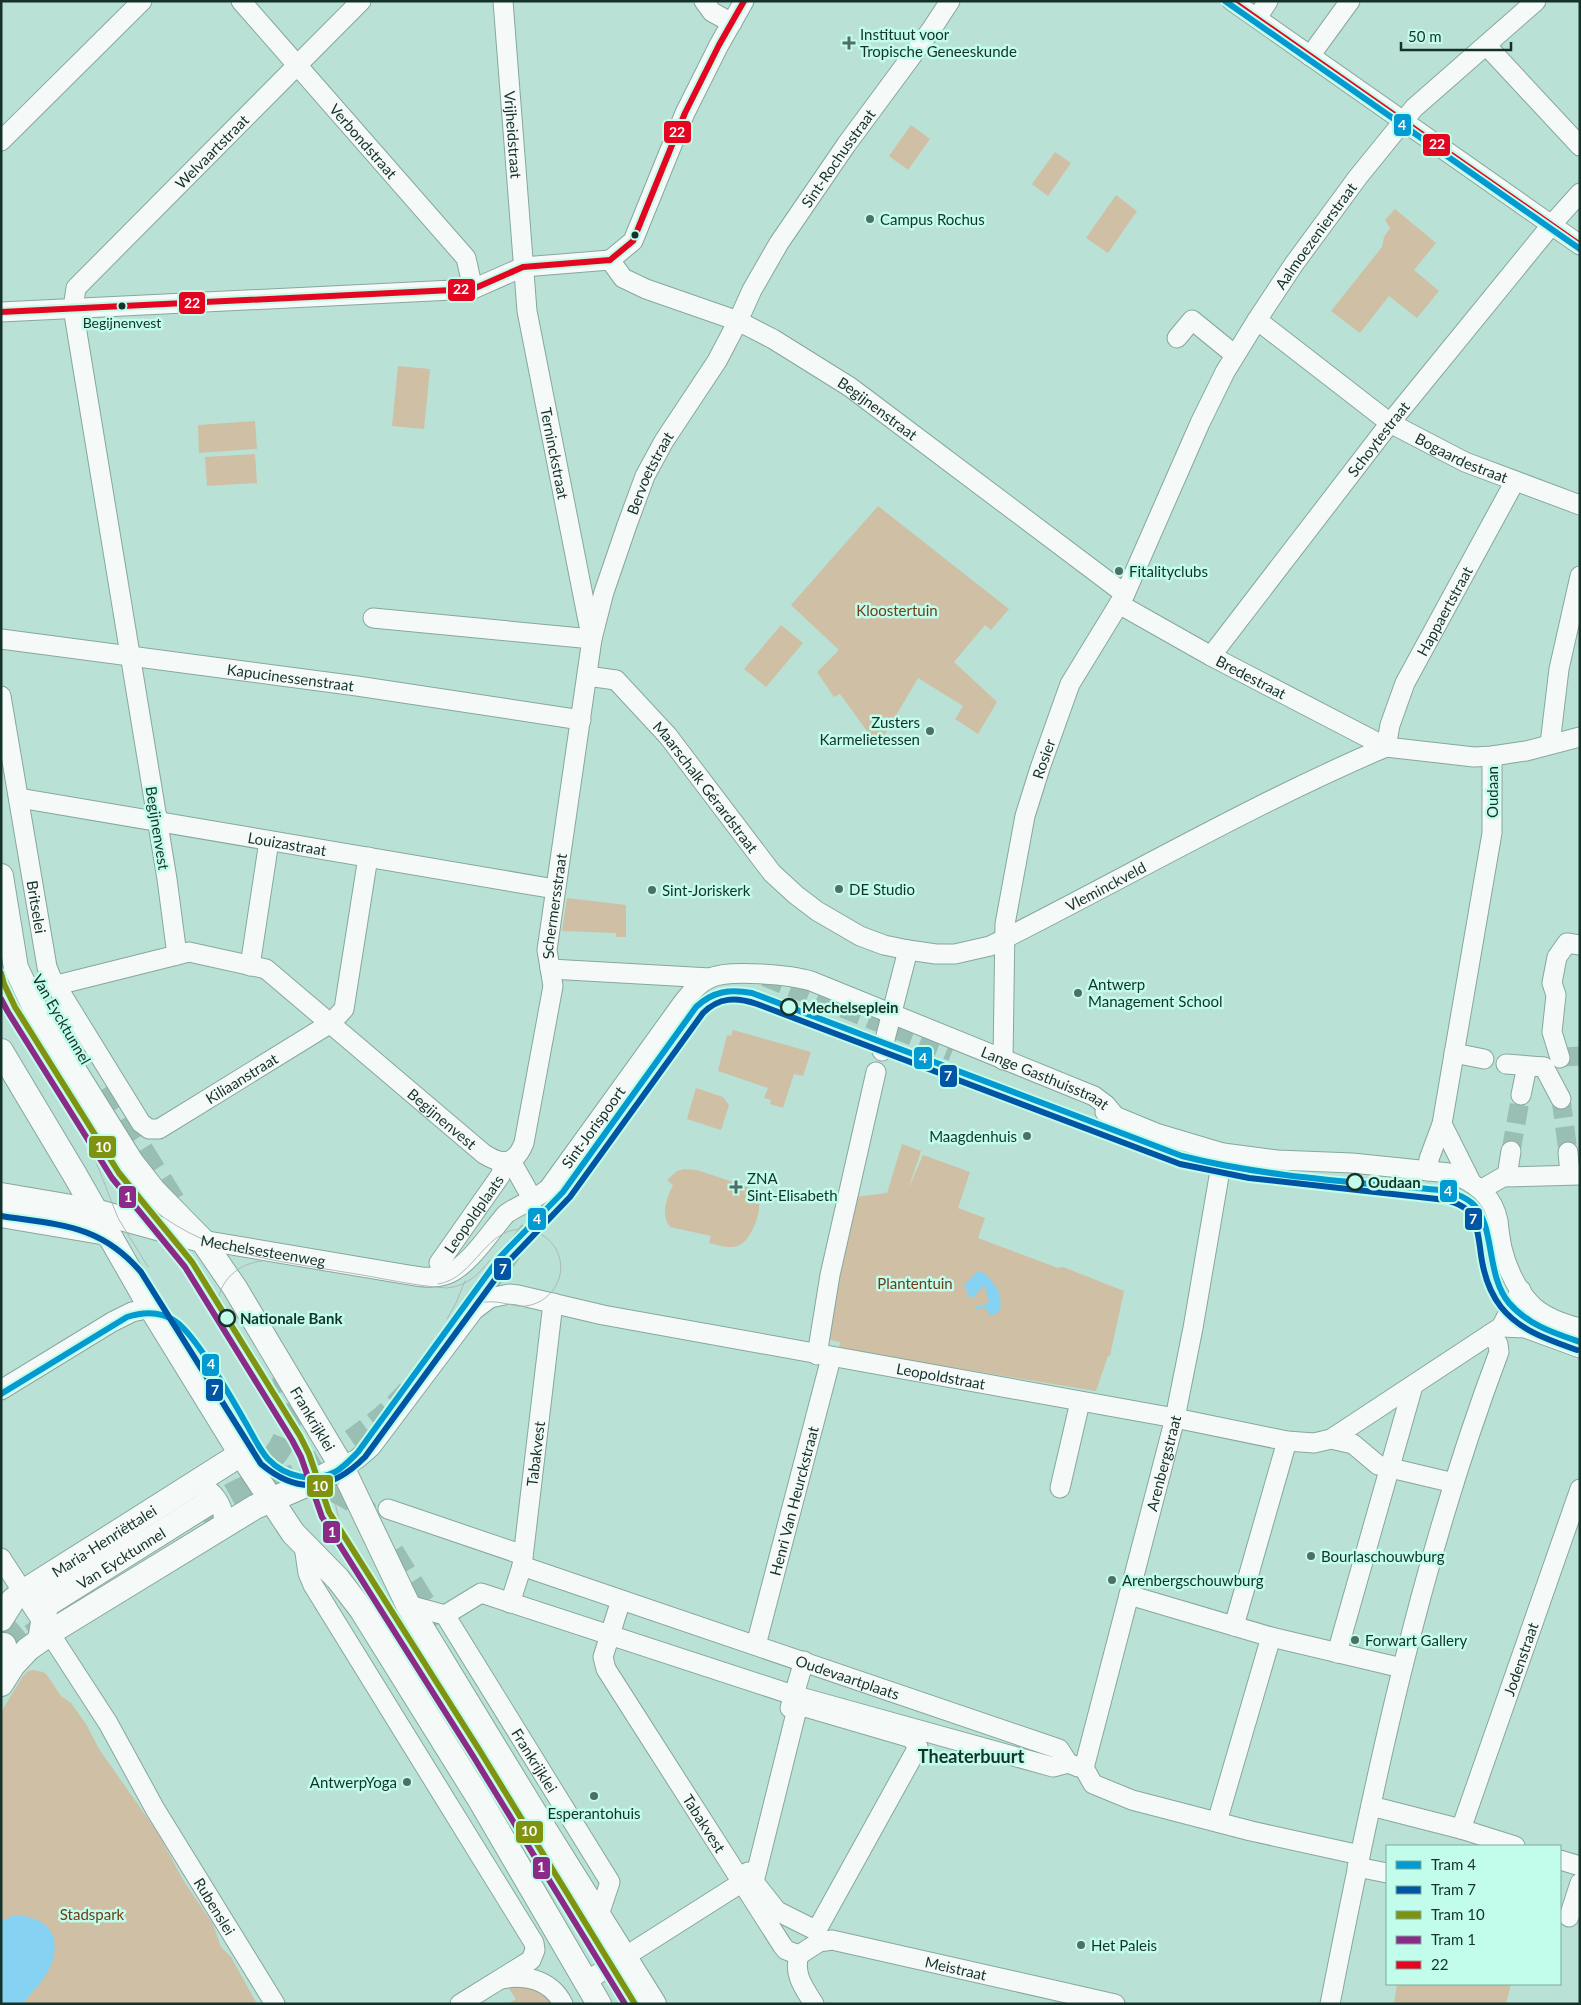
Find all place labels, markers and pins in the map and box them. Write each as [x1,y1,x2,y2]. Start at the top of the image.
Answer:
place label: Instituut voor Tropische Geneeskunde [860,25,1017,60]
marker: Instituut voor Tropische Geneeskunde [842,36,856,50]
place label: Campus Rochus [880,210,985,228]
marker: Campus Rochus [864,213,876,225]
unlabelled marker [630,230,640,240]
marker: Begijnenvest [117,301,127,311]
place label: Begijnenvest [83,314,161,331]
place label: Fitalityclubs [1129,562,1208,580]
marker: Fitalityclubs [1113,565,1125,577]
place label: Zusters Karmelietessen [819,713,920,748]
marker: Zusters Karmelietessen [924,725,936,737]
place label: DE Studio [849,880,915,898]
place label: Sint-Joriskerk [662,881,751,899]
marker: DE Studio [833,883,845,895]
marker: Sint-Joriskerk [646,884,658,896]
place label: Antwerp Management School [1088,975,1223,1010]
marker: Antwerp Management School [1072,987,1084,999]
marker: Mechelseplein [780,998,798,1016]
place label: Mechelseplein [802,998,899,1016]
place label: Maagdenhuis [929,1127,1017,1145]
marker: Maagdenhuis [1021,1130,1033,1142]
place label: ZNA Sint-Elisabeth [747,1169,838,1204]
marker: Oudaan [1346,1173,1364,1191]
place label: Oudaan [1368,1173,1421,1191]
marker: ZNA Sint-Elisabeth [729,1180,743,1194]
marker: Nationale Bank [218,1309,236,1327]
place label: Nationale Bank [240,1309,343,1327]
place label: Bourlaschouwburg [1321,1547,1445,1565]
marker: Bourlaschouwburg [1305,1550,1317,1562]
place label: Arenbergschouwburg [1122,1571,1264,1589]
marker: Arenbergschouwburg [1106,1574,1118,1586]
place label: Forwart Gallery [1365,1631,1467,1649]
marker: Forwart Gallery [1349,1634,1361,1646]
place label: AntwerpYoga [310,1773,397,1791]
marker: AntwerpYoga [401,1776,413,1788]
marker: Esperantohuis [588,1790,600,1802]
place label: Esperantohuis [547,1804,641,1822]
place label: Het Paleis [1091,1936,1157,1954]
marker: Het Paleis [1075,1939,1087,1951]

